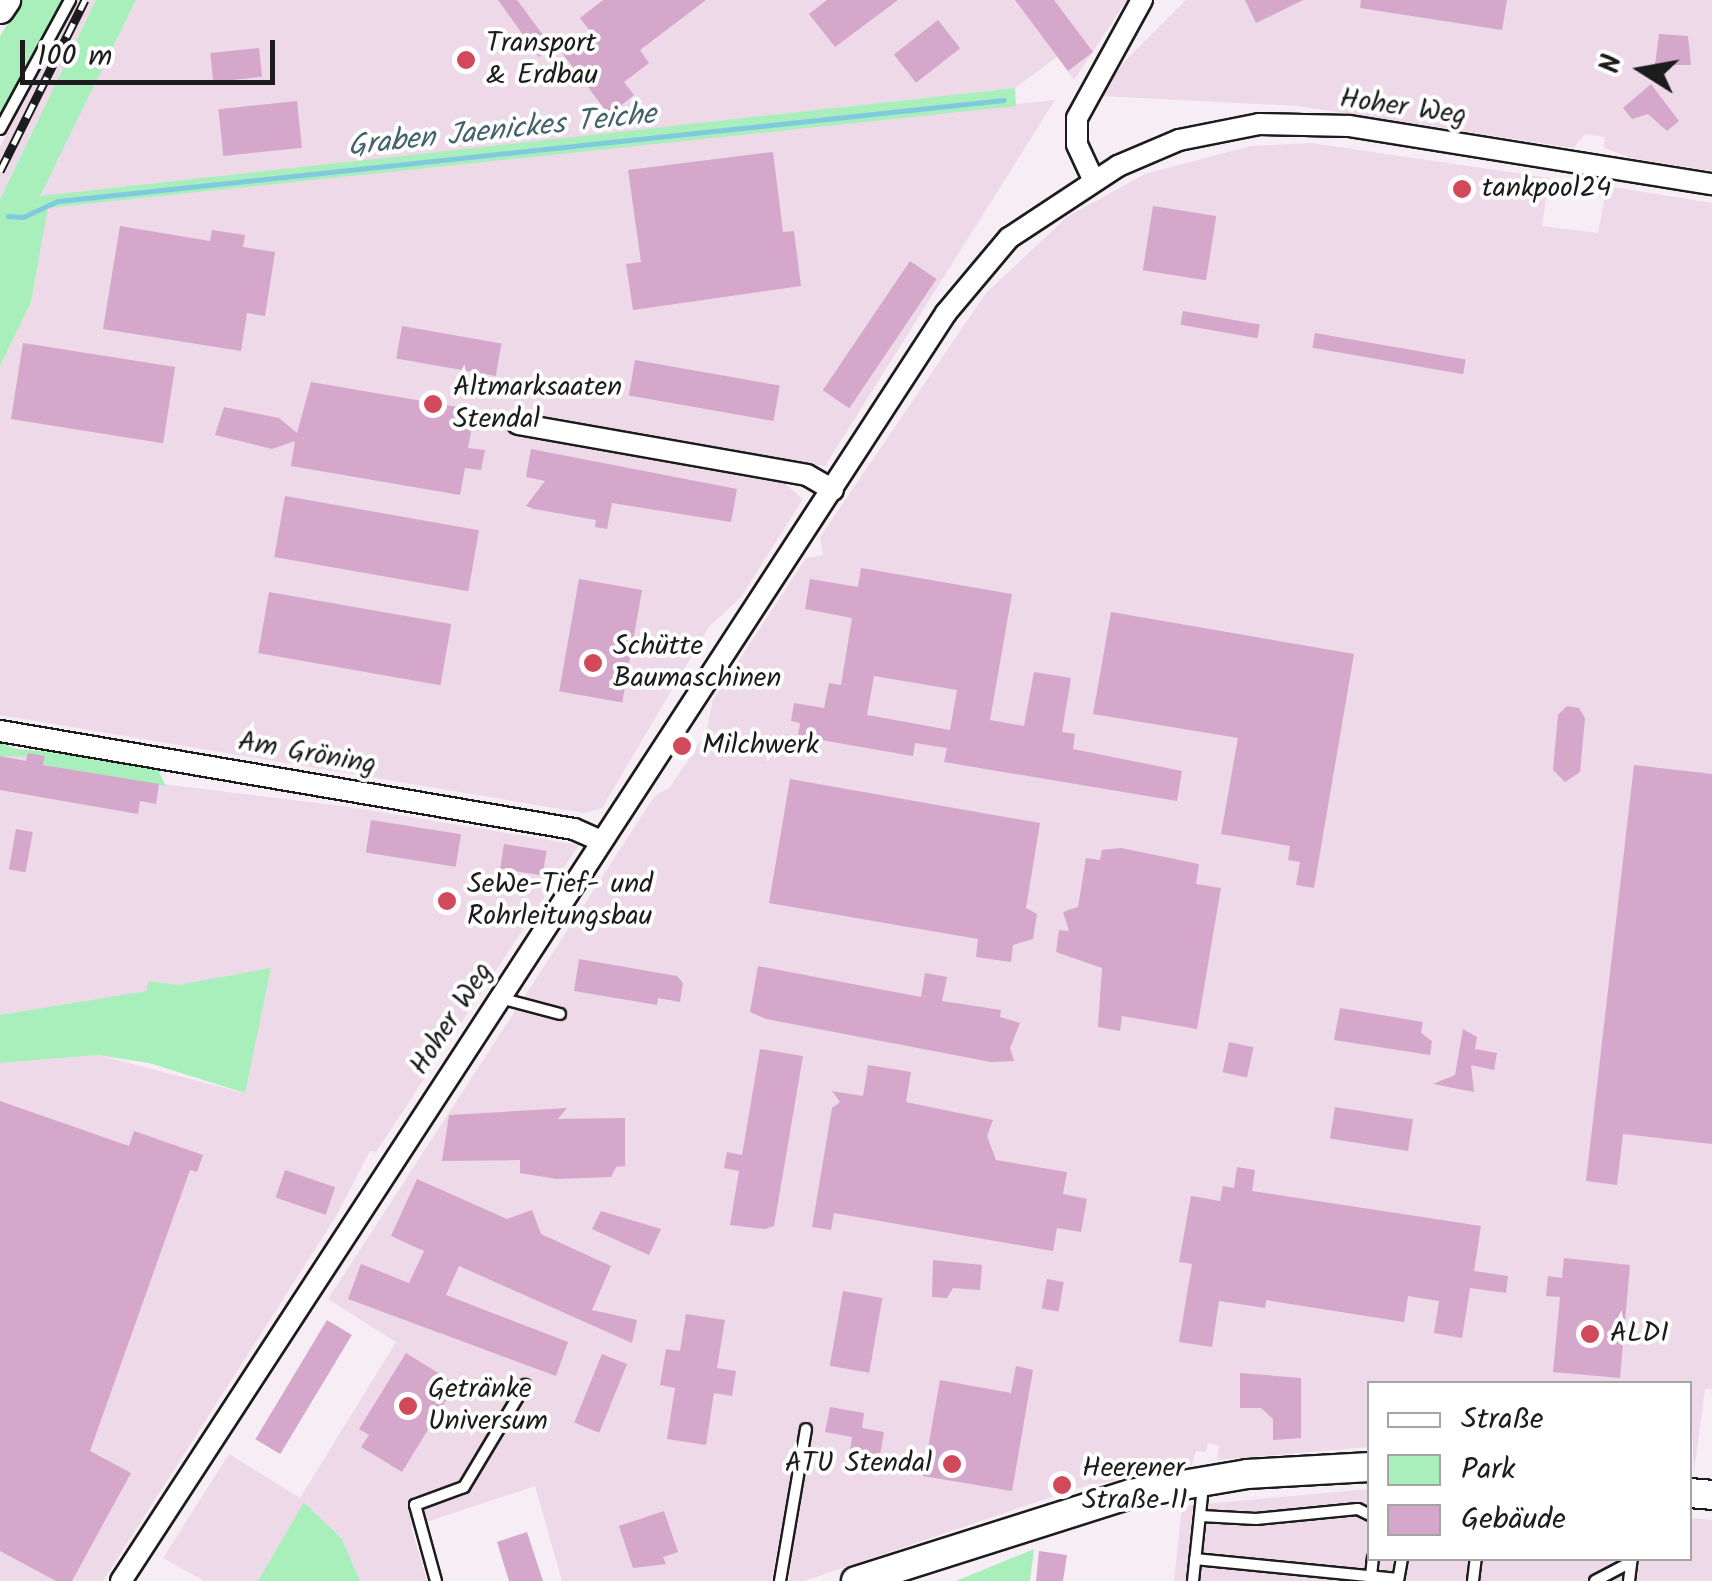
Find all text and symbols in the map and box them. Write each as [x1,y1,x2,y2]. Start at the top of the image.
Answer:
scale bar [25,20,280,82]
north arrow [1592,20,1692,120]
place label: Transport & Erdbau [486,27,598,93]
text: 100 m [37,33,112,81]
marker: Transport & Erdbau [455,49,477,71]
text: N [1588,51,1636,77]
street label: Hoher Weg [1338,83,1468,133]
water label: Graben Jaenickes Teiche [346,97,658,165]
place label: tankpool24 [1482,172,1611,206]
marker: tankpool24 [1451,178,1473,200]
place label: Altmarksaaten Stendal [453,371,622,437]
marker: Altmarksaaten Stendal [422,393,444,415]
place label: Schütte Baumaschinen [613,630,781,696]
marker: Schütte Baumaschinen [582,652,604,674]
street label: Am Gröning [235,725,379,783]
place label: Milchwerk [702,729,819,763]
marker: Milchwerk [671,735,693,757]
place label: SeWe-Tief- und Rohrleitungsbau [467,868,653,934]
marker: SeWe-Tief- und Rohrleitungsbau [436,890,458,912]
street label: Hoher Weg [403,956,501,1082]
place label: ALDI [1610,1317,1669,1351]
marker: ALDI [1579,1323,1601,1345]
place label: Getränke Universum [428,1373,548,1439]
legend [1367,1381,1692,1561]
marker: Getränke Universum [397,1395,419,1417]
text: Straße [1461,1396,1544,1444]
text: Park [1461,1446,1515,1494]
place label: ATU Stendal [785,1447,932,1481]
place label: Heerener Straße 11 [1082,1452,1188,1518]
marker: ATU Stendal [941,1453,963,1475]
marker: Heerener Straße 11 [1051,1474,1073,1496]
text: Gebäude [1461,1496,1566,1544]

